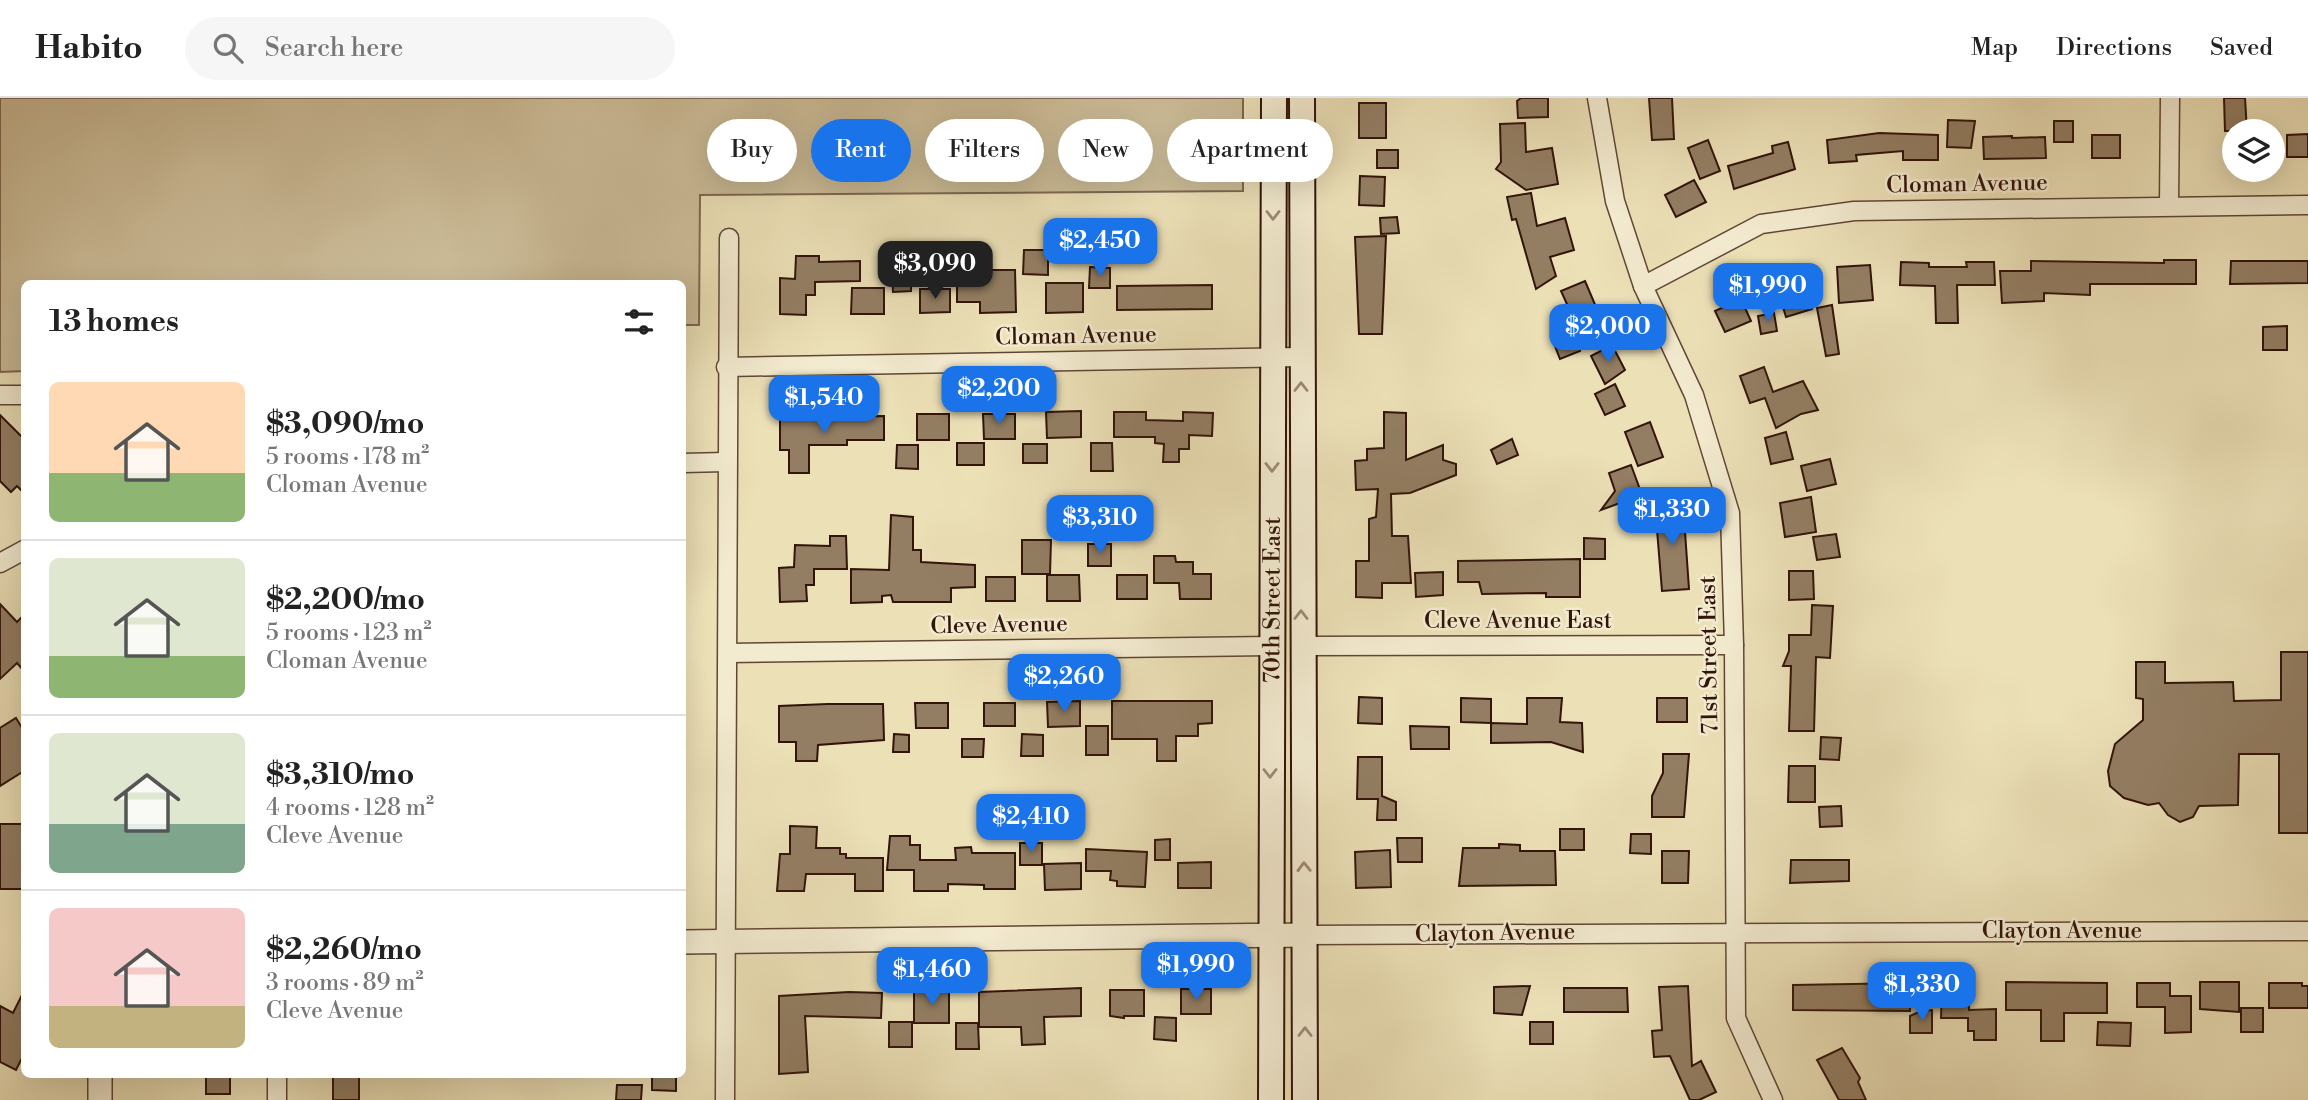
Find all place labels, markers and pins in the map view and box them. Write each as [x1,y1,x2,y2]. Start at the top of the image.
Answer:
pin: $2,450 [1043,218,1157,278]
pin: $3,090 [878,242,992,301]
pin: $1,990 [1711,264,1825,323]
pin: $2,000 [1551,304,1665,364]
pin: $2,200 [942,366,1056,426]
pin: $1,540 [767,376,881,435]
pin: $1,330 [1615,488,1729,547]
pin: $3,310 [1043,496,1157,555]
pin: $2,260 [1007,654,1121,714]
pin: $2,410 [974,794,1088,854]
pin: $1,990 [1139,942,1253,1002]
pin: $1,460 [875,948,989,1007]
pin: $1,330 [1865,962,1979,1022]

